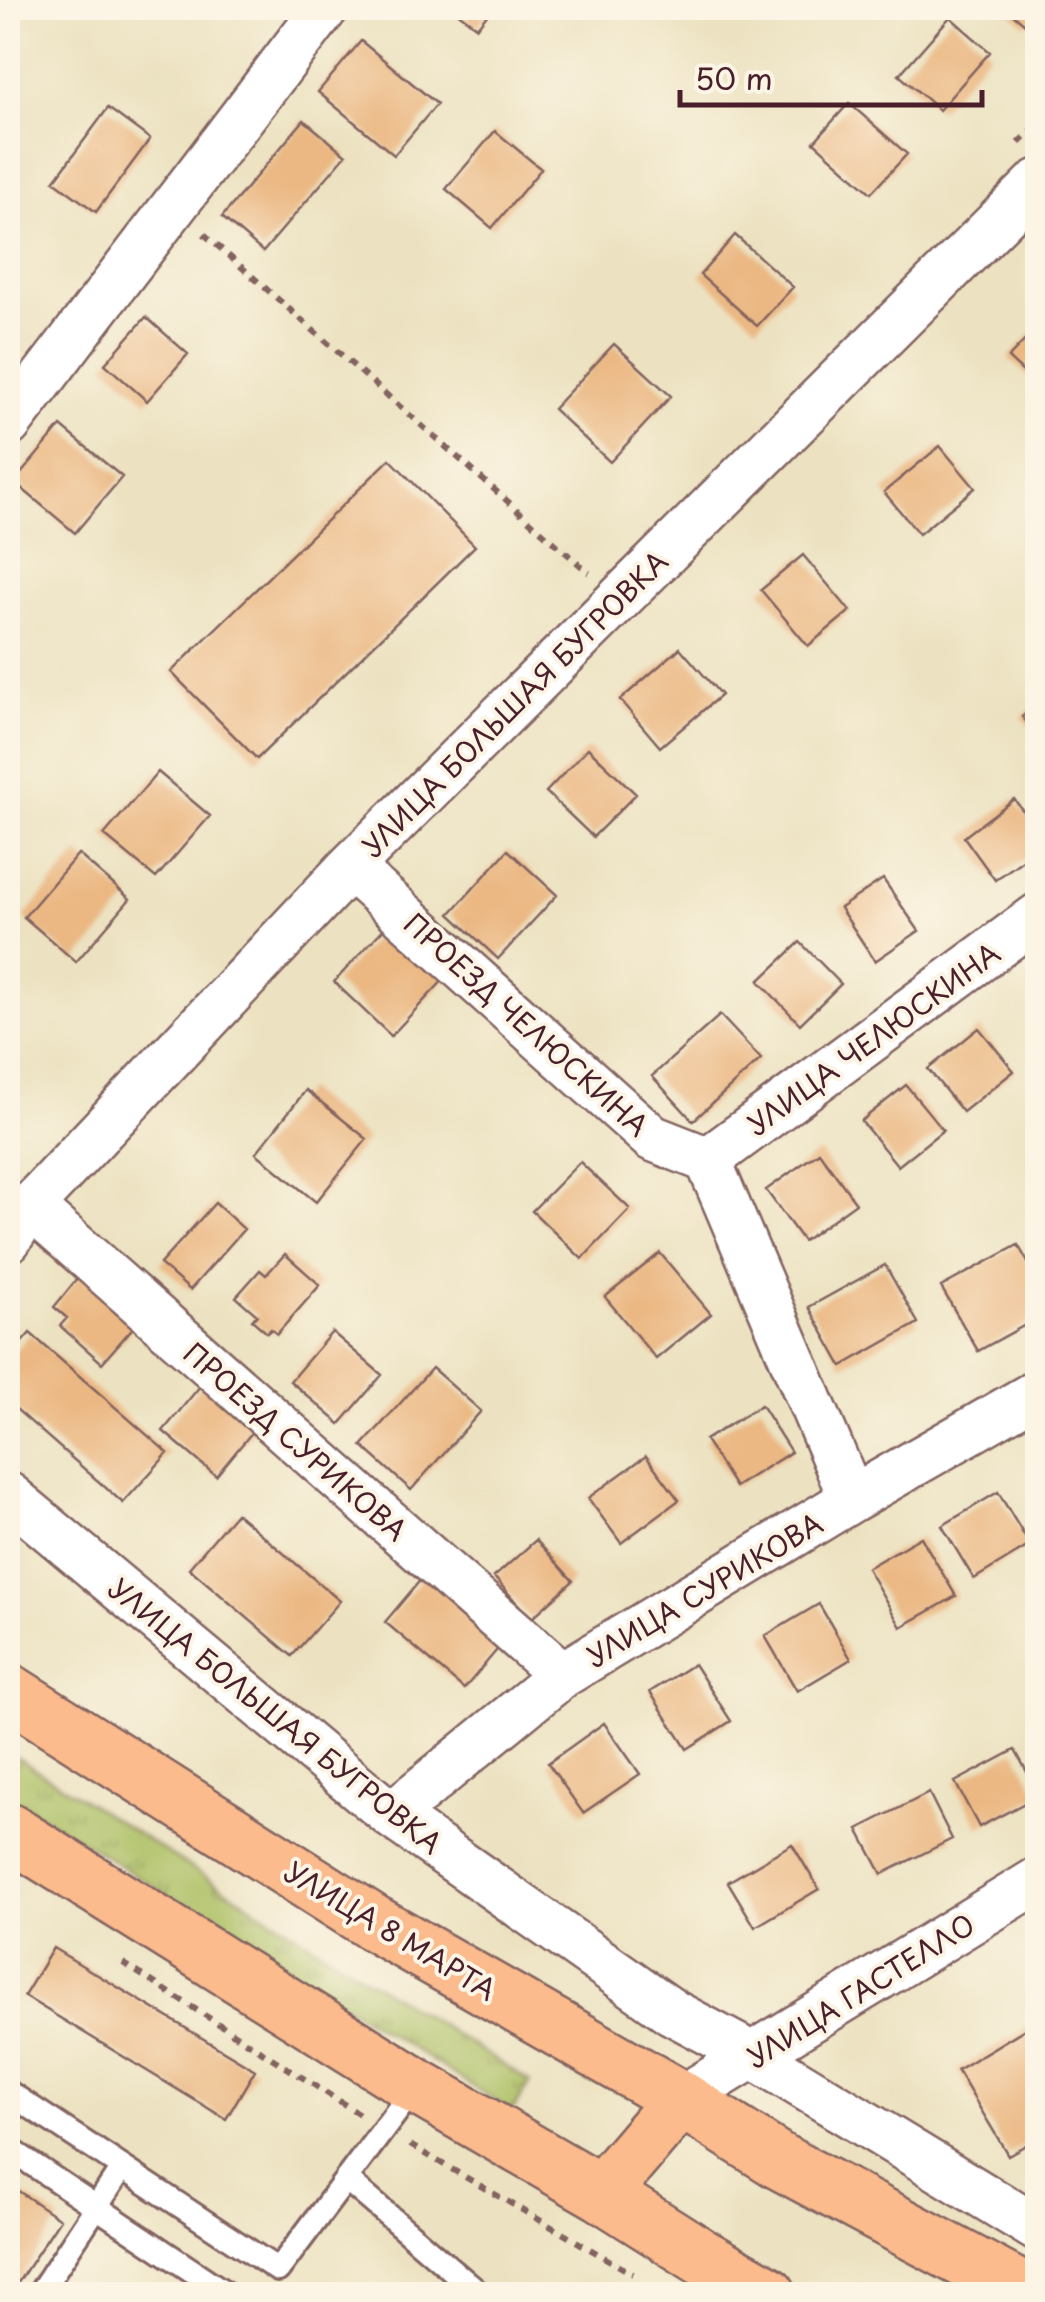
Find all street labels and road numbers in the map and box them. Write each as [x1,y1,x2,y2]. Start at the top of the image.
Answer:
street label: УЛИЦА БОЛЬШАЯ БУГРОВКА [351,540,677,866]
street label: ПРОЕЗД ЧЕЛЮСКИНА [395,902,659,1146]
street label: УЛИЦА ЧЕЛЮСКИНА [737,931,1009,1145]
street label: ПРОЕЗД СУРИКОВА [175,1332,417,1550]
street label: УЛИЦА СУРИКОВА [578,1501,830,1677]
street label: УЛИЦА БОЛЬШАЯ БУГРОВКА [100,1567,452,1863]
street label: УЛИЦА 8 МАРТА [277,1850,505,2010]
street label: УЛИЦА ГАСТЕЛЛО [738,1902,982,2078]

